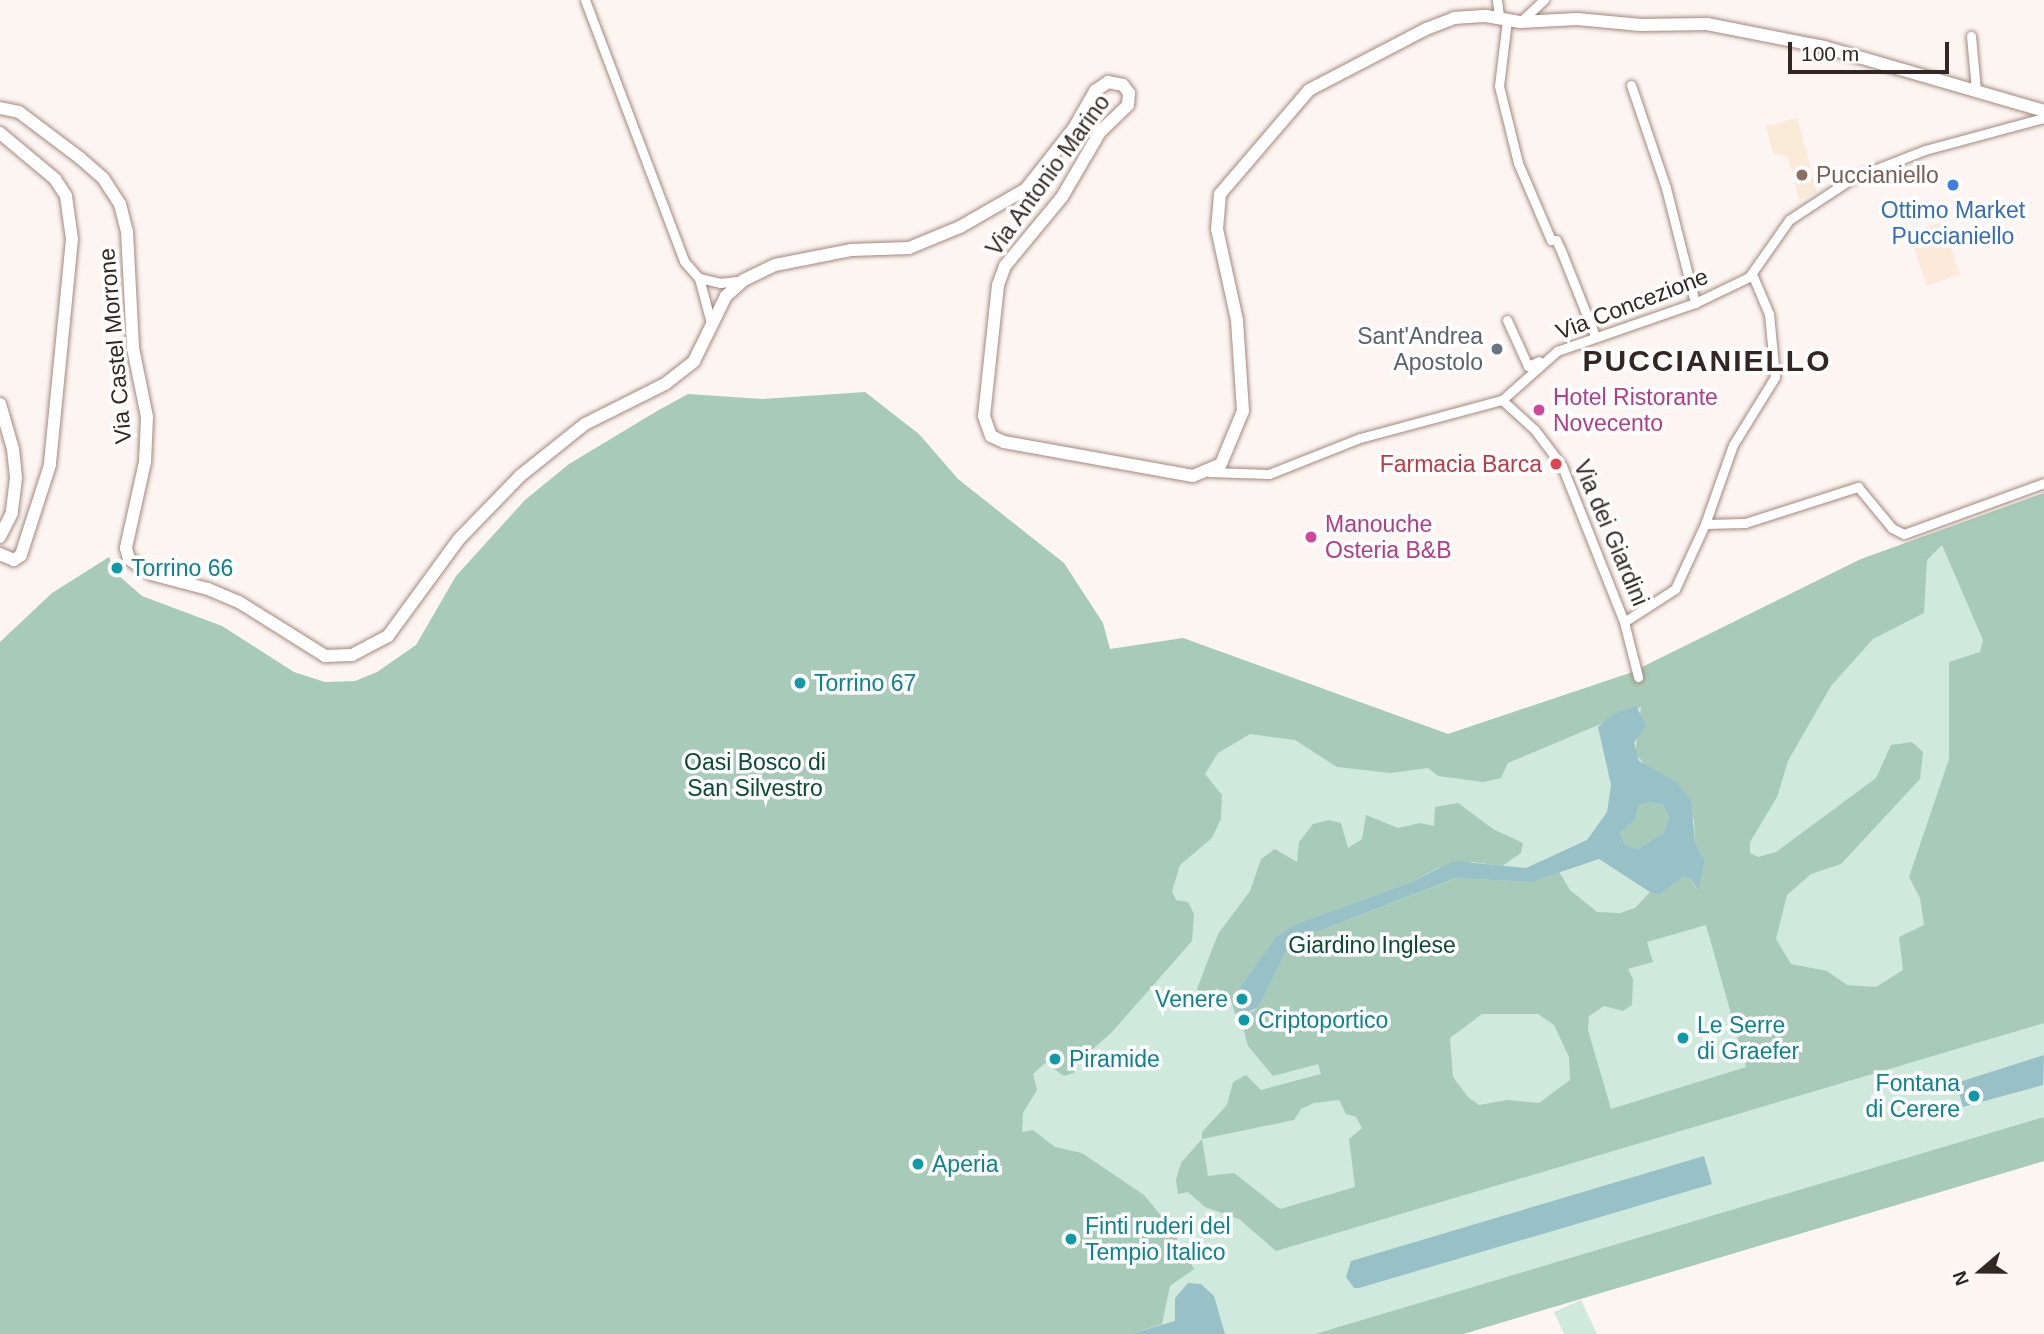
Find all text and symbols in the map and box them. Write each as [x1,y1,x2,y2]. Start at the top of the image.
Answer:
scale bar [1792,28,1953,72]
text: 100 m [1801,42,1859,65]
street label: Via Antonio Marino [980,88,1116,262]
place label: Puccianiello [1816,161,1939,189]
marker: Puccianiello [1794,167,1810,183]
marker: Ottimo Market Puccianiello [1945,177,1961,193]
place label: Ottimo Market Puccianiello [1881,196,2025,250]
street label: Via Castel Morrone [93,247,137,445]
street label: Via Concezione [1552,262,1712,346]
place label: Sant'Andrea Apostolo [1357,322,1483,376]
marker: Sant'Andrea Apostolo [1489,341,1505,357]
district label: PUCCIANIELLO [1584,343,1830,379]
place label: Hotel Ristorante Novecento [1553,383,1718,437]
marker: Hotel Ristorante Novecento [1531,402,1547,418]
place label: Farmacia Barca [1380,450,1542,478]
marker: Farmacia Barca [1548,456,1564,472]
street label: Via dei Giardini [1568,456,1654,610]
place label: Manouche Osteria B&B [1325,510,1452,564]
marker: Manouche Osteria B&B [1303,529,1319,545]
place label: Torrino 66 [131,554,233,582]
marker: Torrino 66 [109,560,125,576]
place label: Torrino 67 [814,669,916,697]
marker: Torrino 67 [792,675,808,691]
park label: Oasi Bosco di San Silvestro [684,748,826,802]
park label: Giardino Inglese [1288,931,1456,959]
place label: Venere [1155,985,1228,1013]
marker: Venere [1234,991,1250,1007]
place label: Criptoportico [1258,1006,1388,1034]
place label: Le Serre di Graefer [1697,1011,1799,1065]
marker: Criptoportico [1236,1012,1252,1028]
marker: Le Serre di Graefer [1675,1030,1691,1046]
place label: Piramide [1069,1045,1160,1073]
marker: Piramide [1047,1051,1063,1067]
place label: Fontana di Cerere [1865,1069,1960,1123]
marker: Fontana di Cerere [1966,1088,1982,1104]
place label: Aperia [932,1150,998,1178]
marker: Aperia [910,1156,926,1172]
place label: Finti ruderi del Tempio Italico [1085,1212,1231,1266]
marker: Finti ruderi del Tempio Italico [1063,1231,1079,1247]
north arrow [1946,1236,2016,1306]
text: N [1949,1268,1973,1288]

